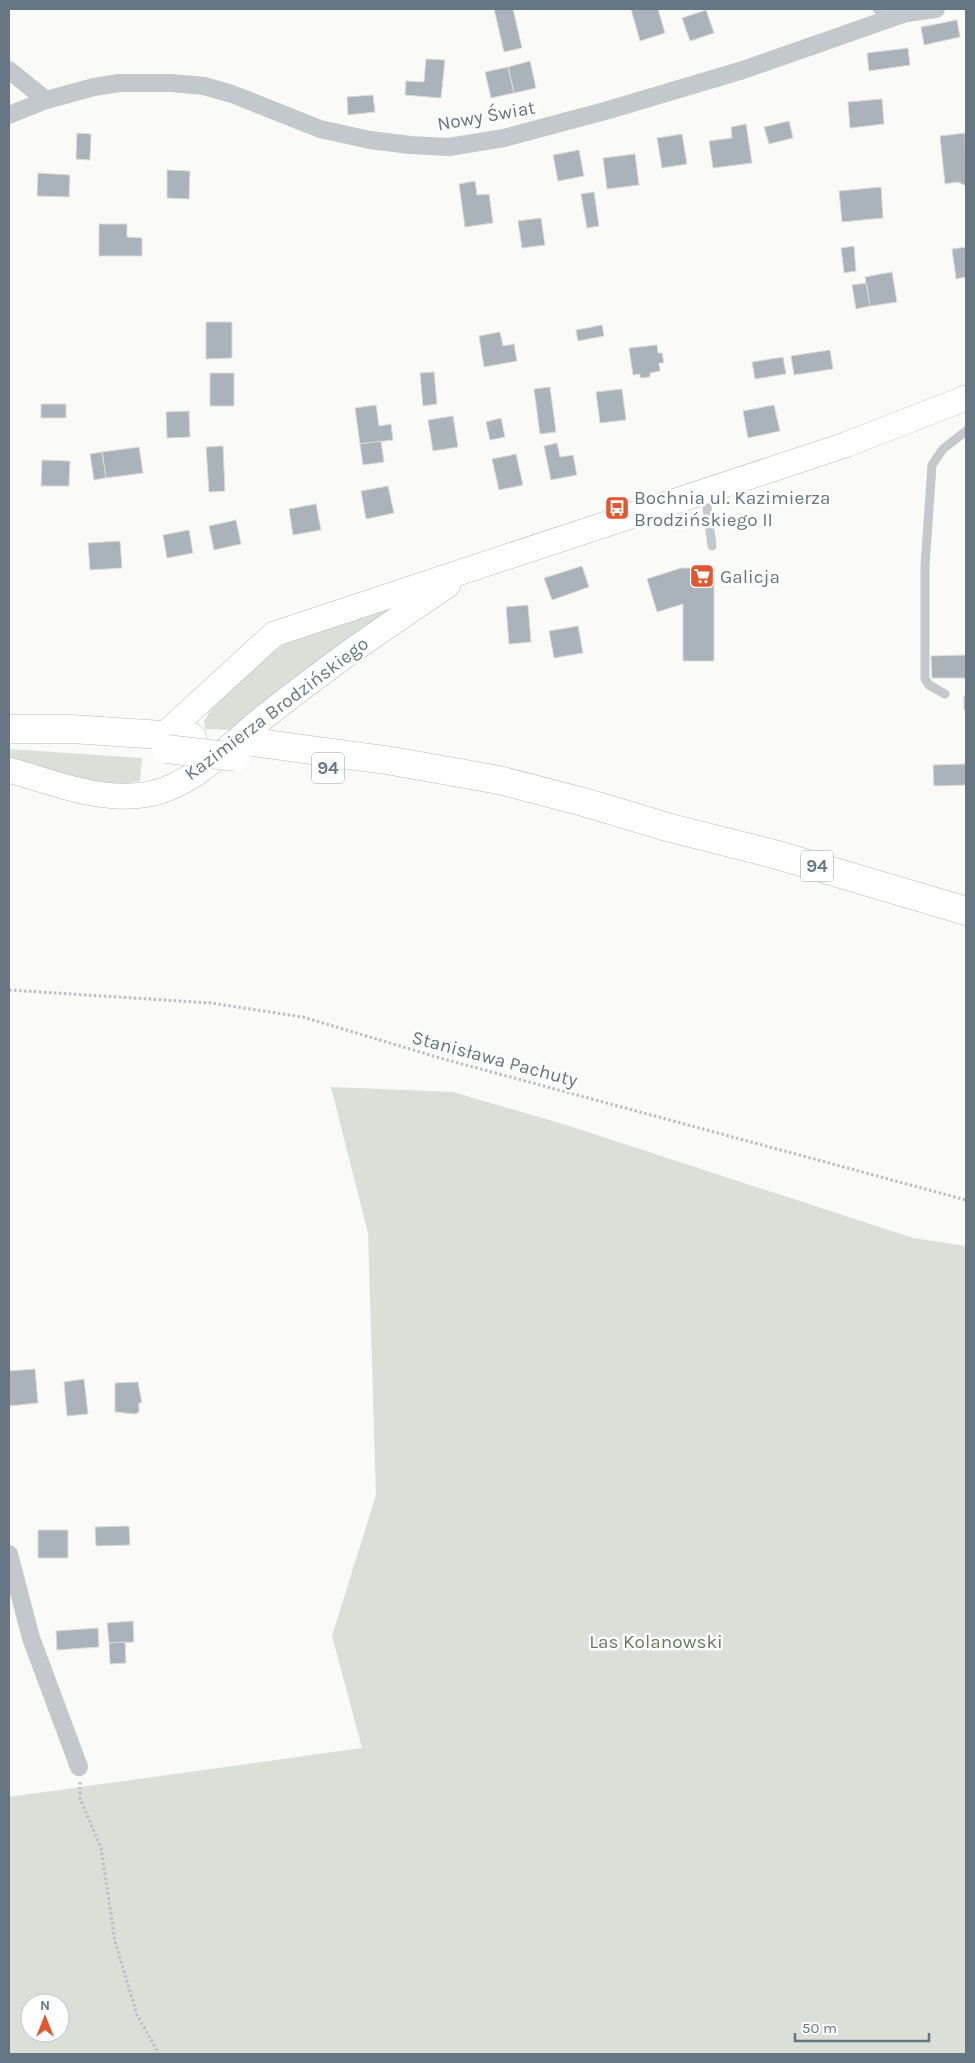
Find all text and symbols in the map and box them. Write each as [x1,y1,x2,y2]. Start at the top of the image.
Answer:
street label: Nowy Świat [435,96,537,135]
place label: Bochnia ul. Kazimierza Brodzińskiego II [634,487,831,531]
bus stop icon: Bochnia ul. Kazimierza Brodzińskiego II [604,495,630,521]
supermarket icon: Galicja [689,563,715,589]
place label: Galicja [720,566,780,588]
street label: Kazimierza Brodzińskiego [180,632,373,785]
road number: 94 [312,752,344,784]
road number: 94 [801,850,833,881]
street label: Stanisława Pachuty [410,1026,580,1092]
park label: Las Kolanowski [589,1631,723,1653]
north arrow [20,1993,70,2043]
text: N [40,1997,50,2014]
scale bar [795,2010,929,2042]
text: 50 m [802,2019,837,2037]

